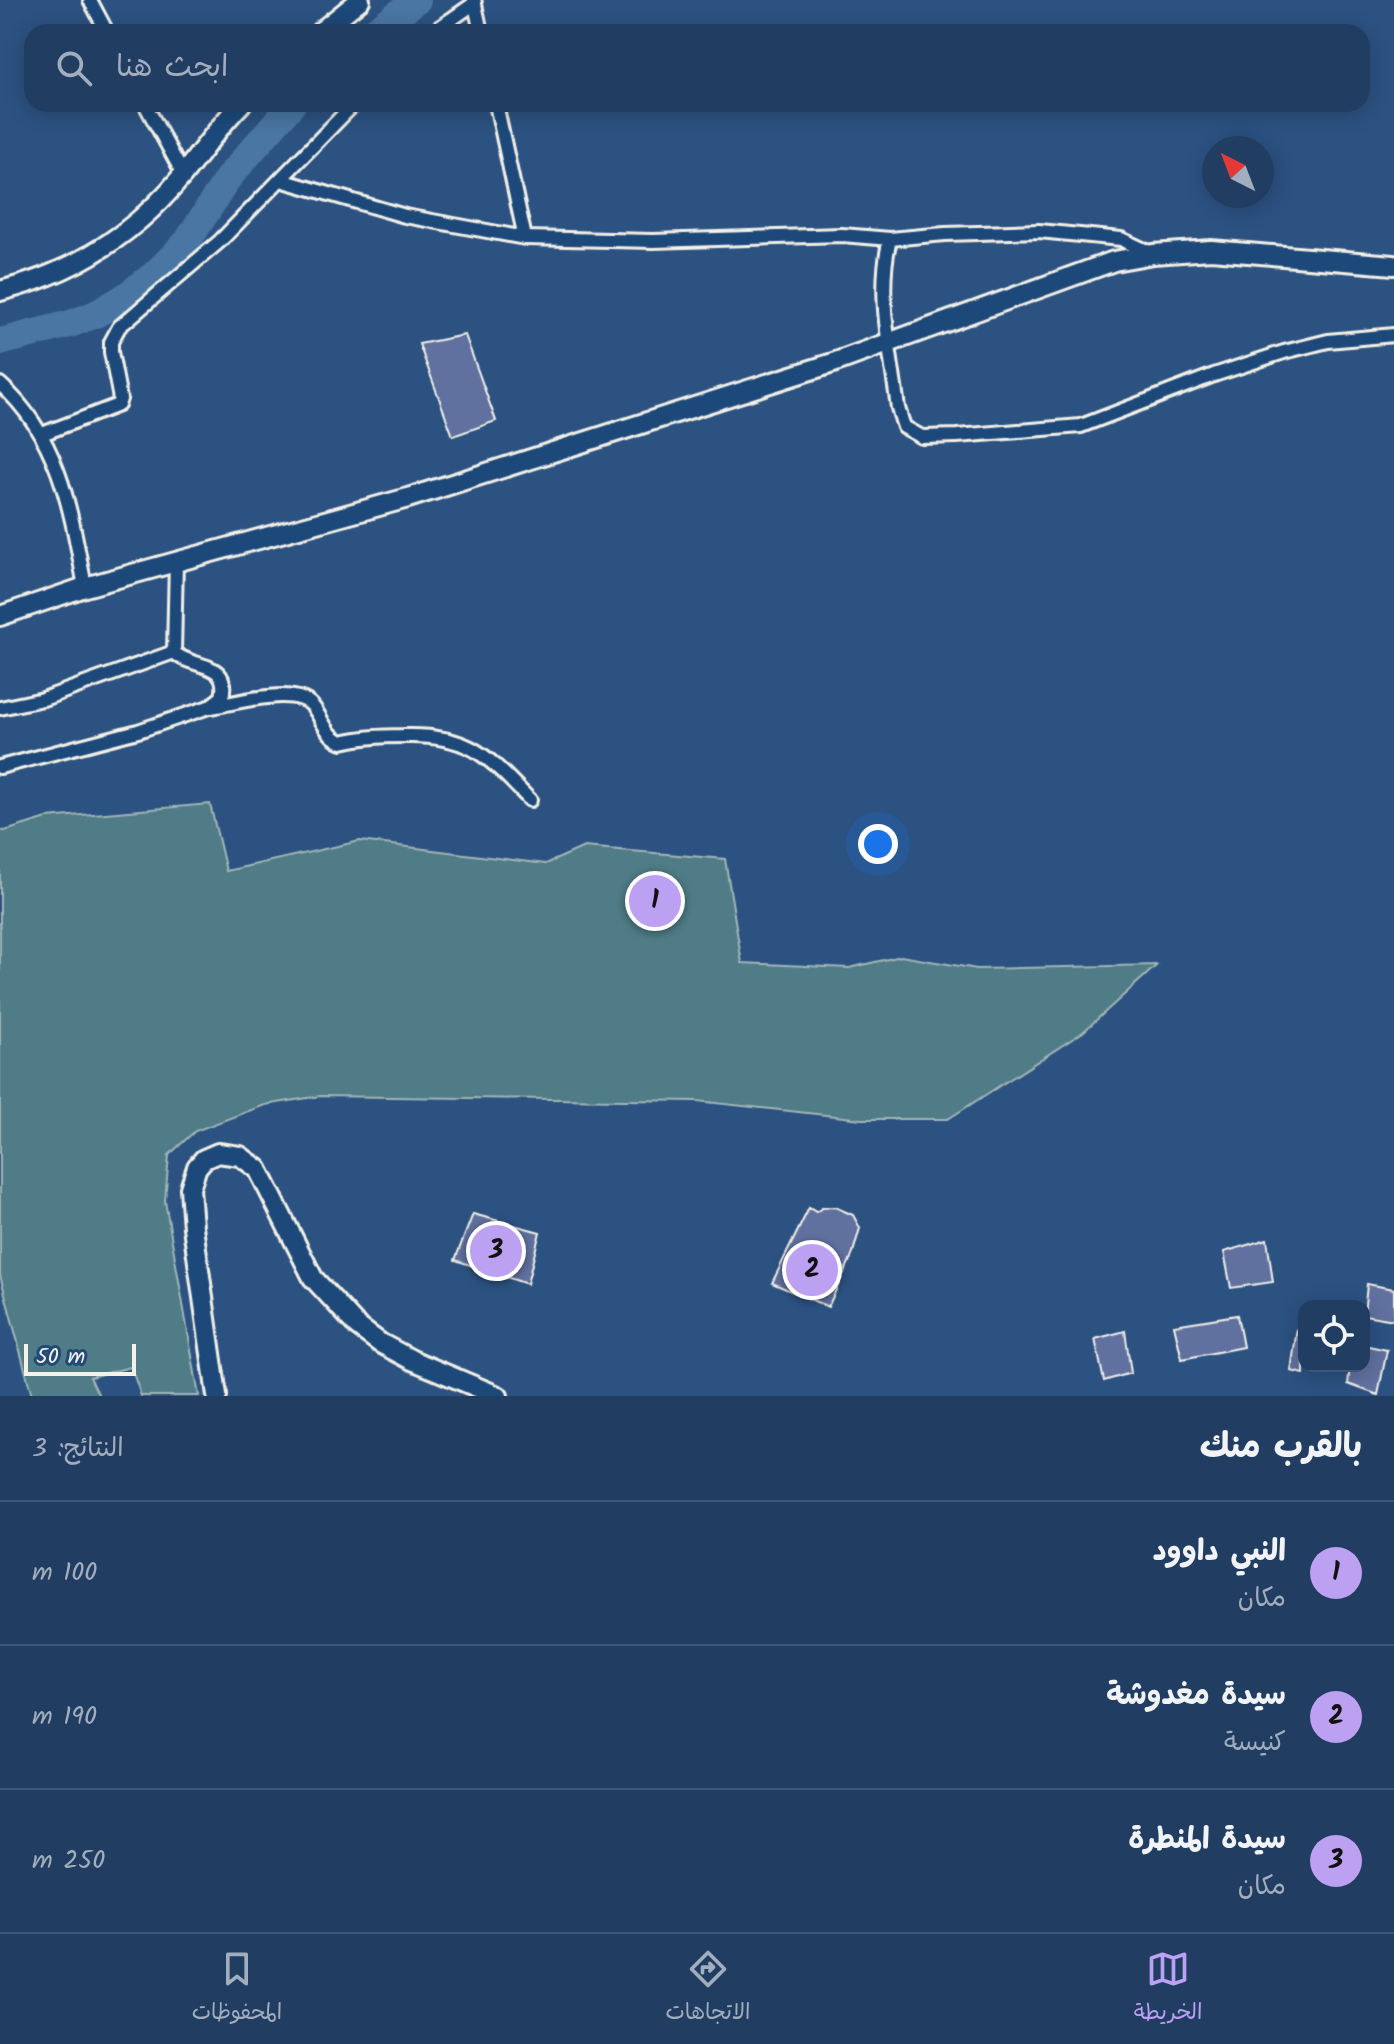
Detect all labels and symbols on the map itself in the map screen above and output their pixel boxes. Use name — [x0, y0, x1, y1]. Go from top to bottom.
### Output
north arrow — [1202, 136, 1274, 208]
your location — [858, 824, 898, 864]
pin: 1 — [629, 871, 681, 931]
pin: 3 — [470, 1221, 522, 1281]
pin: 2 — [786, 1240, 838, 1300]
scale bar — [24, 1340, 136, 1376]

